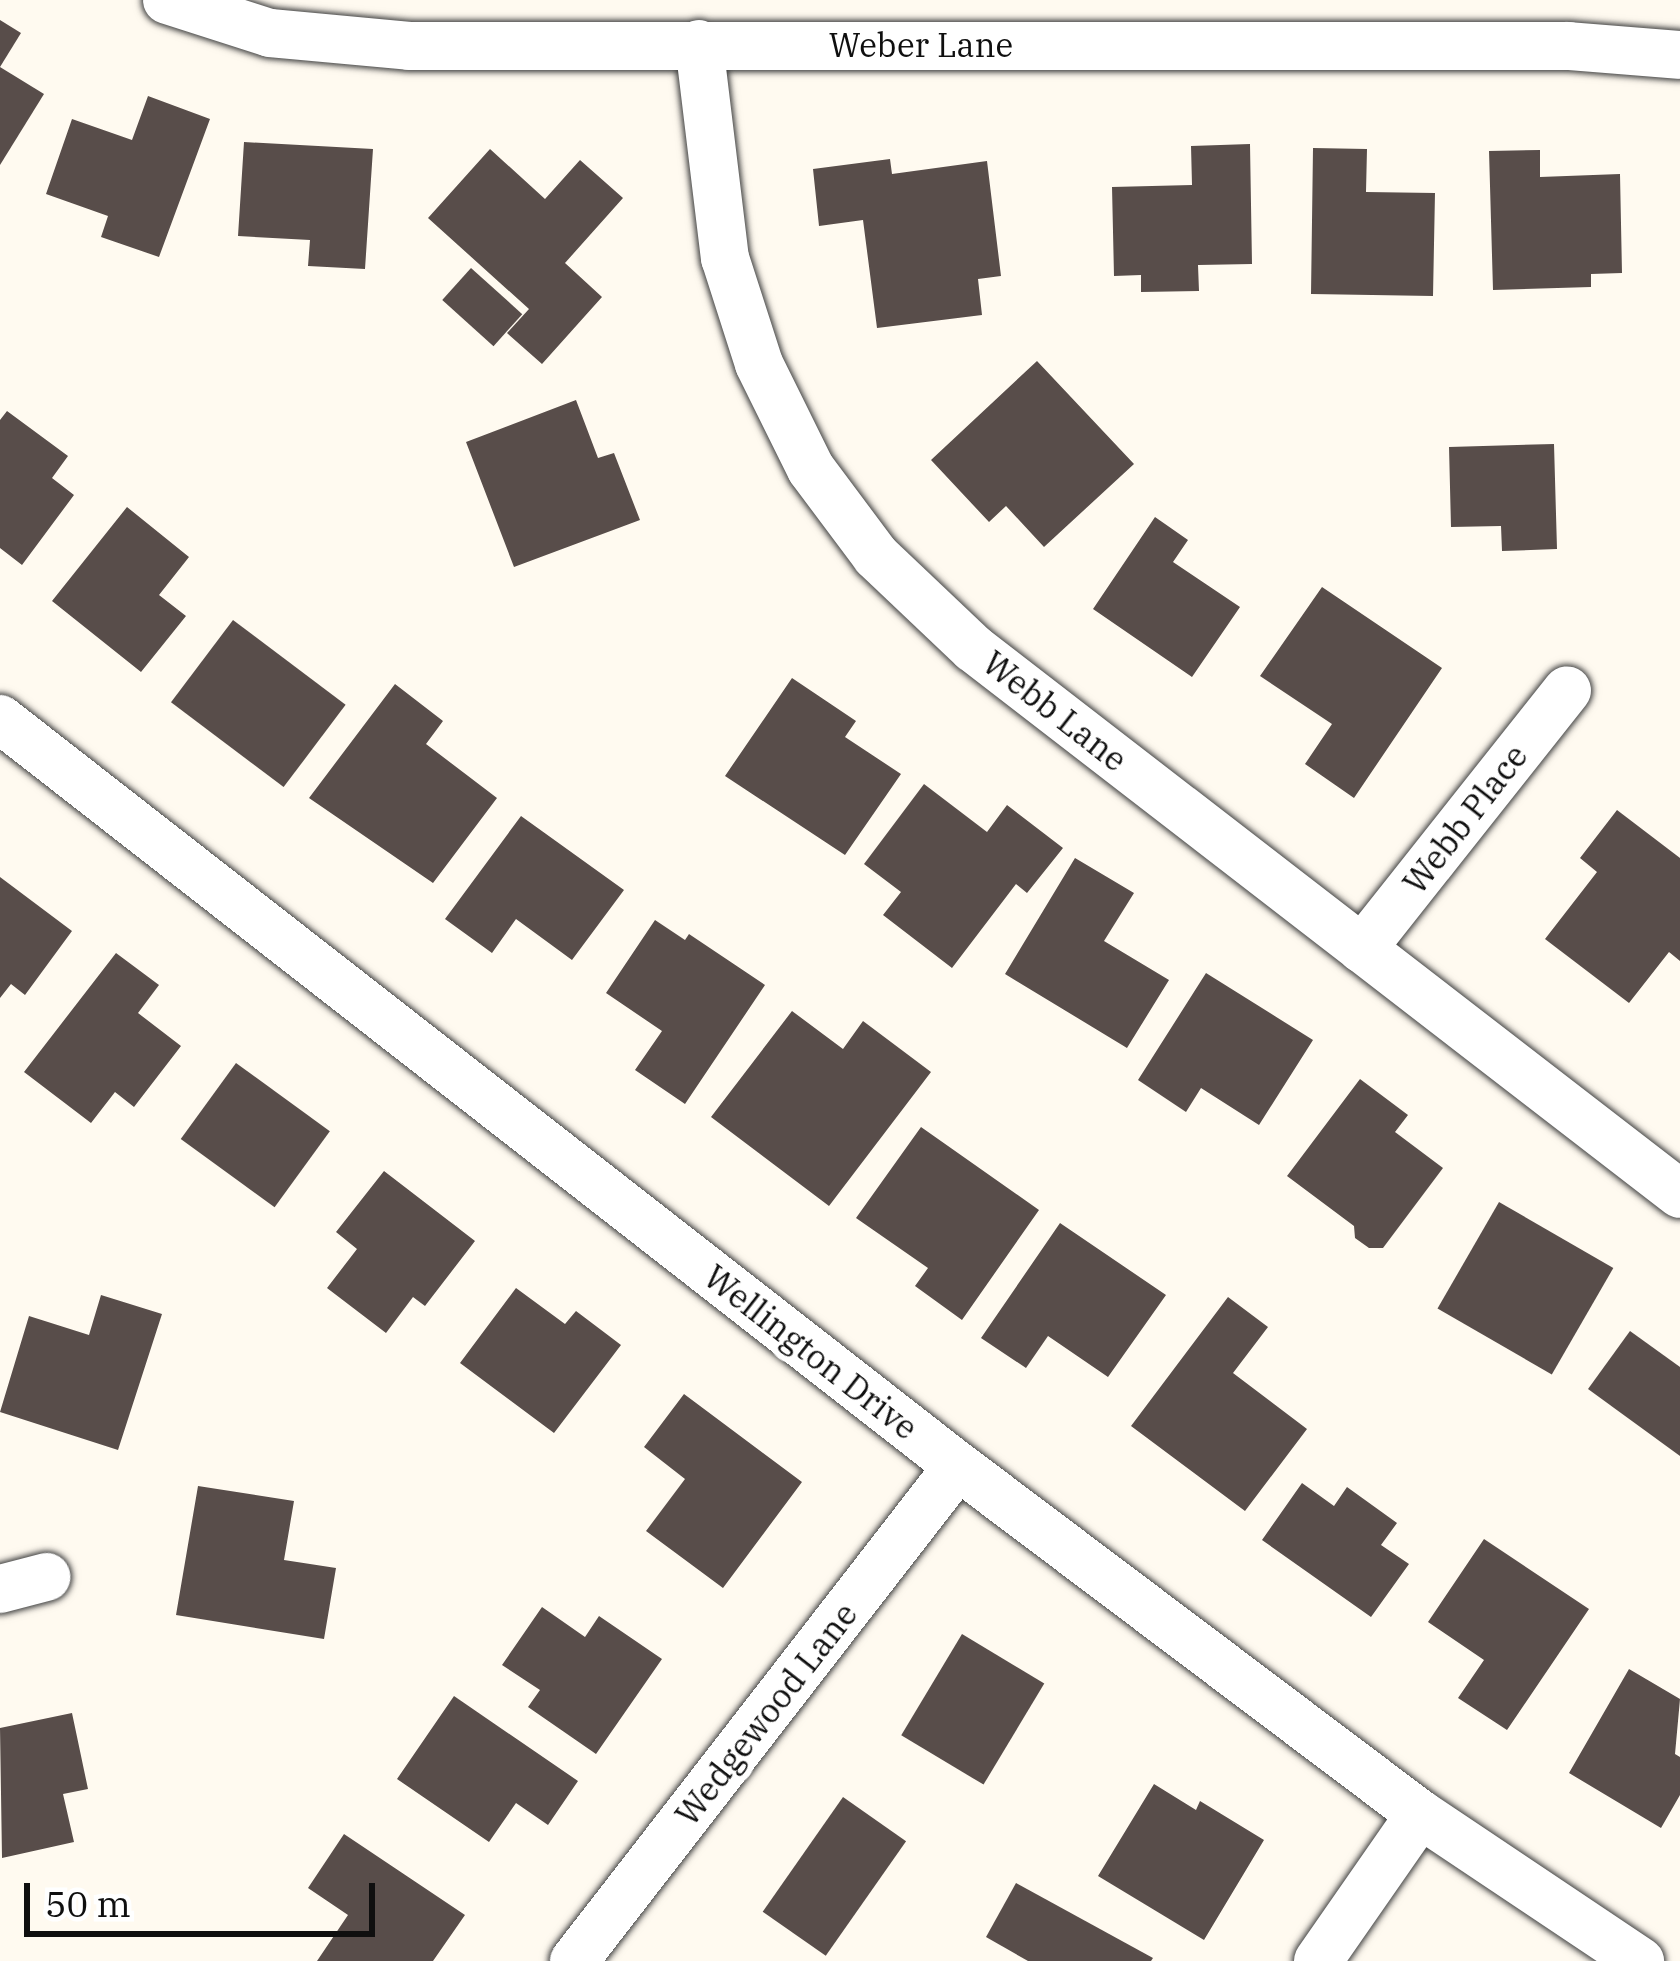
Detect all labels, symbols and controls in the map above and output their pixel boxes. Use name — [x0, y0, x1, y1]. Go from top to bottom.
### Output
street label: Weber Lane — [829, 25, 1013, 65]
street label: Webb Lane — [975, 643, 1135, 779]
street label: Webb Place — [1395, 737, 1535, 901]
street label: Wellington Drive — [696, 1256, 926, 1448]
street label: Wedgewood Lane — [667, 1595, 865, 1833]
scale bar — [30, 1859, 381, 1933]
text: 50 m — [45, 1880, 131, 1927]

